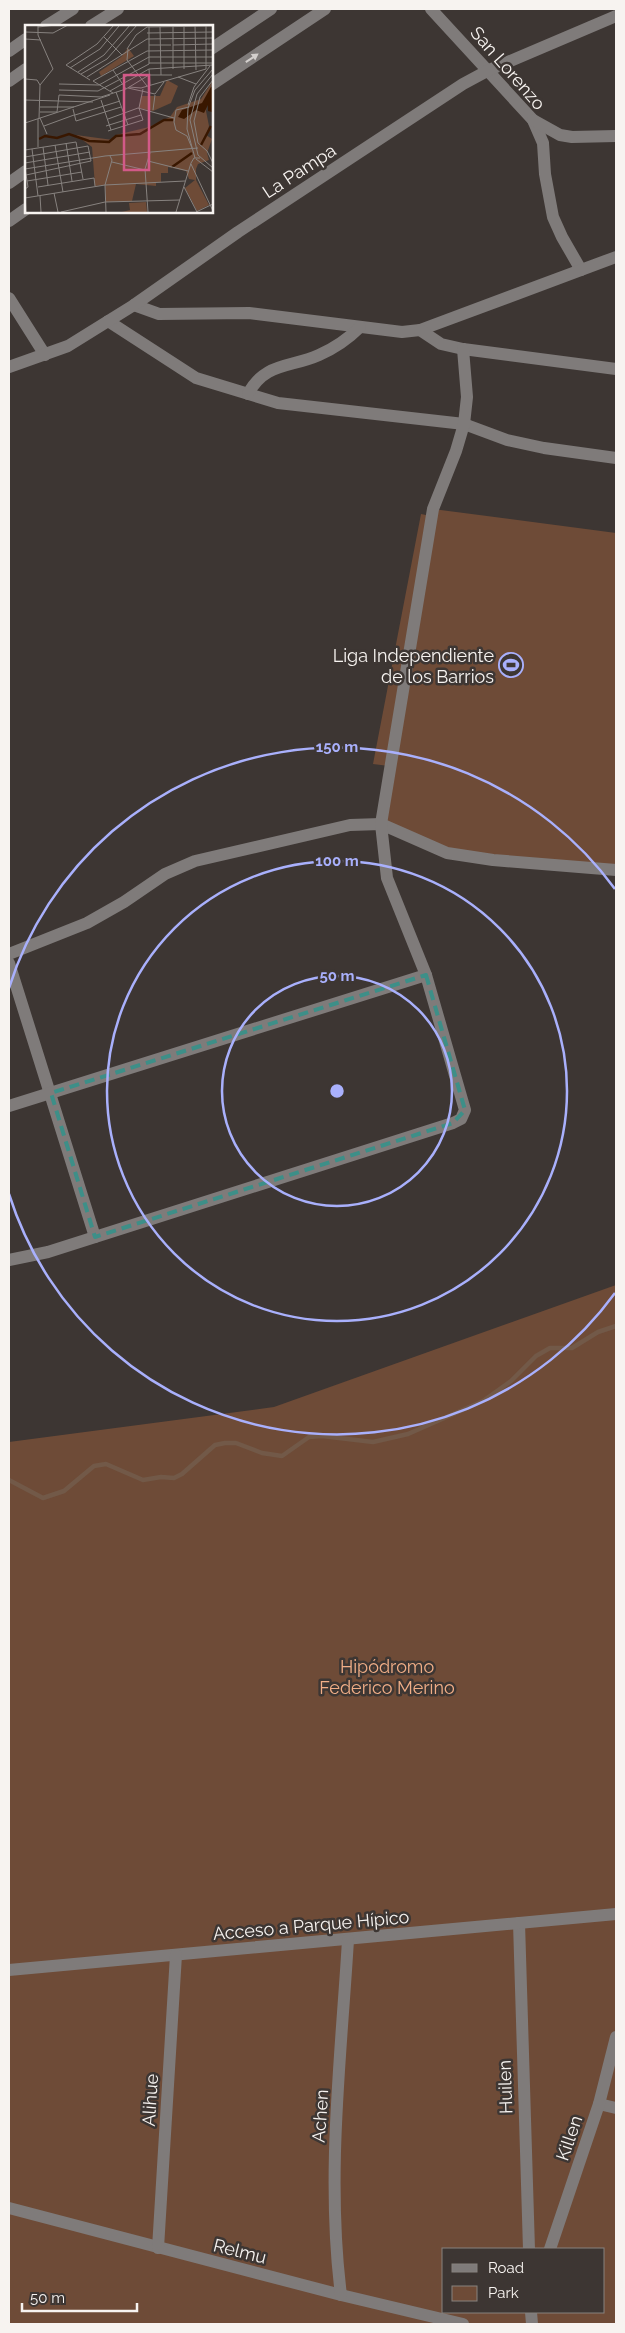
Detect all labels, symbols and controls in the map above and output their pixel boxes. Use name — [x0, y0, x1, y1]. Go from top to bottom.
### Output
street label: San Lorenzo — [466, 22, 550, 114]
inset map — [25, 25, 212, 212]
one-way arrow — [245, 53, 259, 63]
street label: La Pampa — [258, 140, 340, 202]
place label: Liga Independiente de los Barrios — [333, 645, 494, 687]
sports icon: Liga Independiente de los Barrios — [498, 652, 524, 678]
text: 150 m — [316, 738, 358, 756]
text: 100 m — [315, 852, 359, 870]
text: 50 m — [319, 967, 355, 985]
centre of rings — [328, 1082, 346, 1100]
park label: Hipódromo Federico Merino — [319, 1656, 455, 1698]
street label: Acceso a Parque Hípico — [212, 1906, 410, 1944]
street label: Huilen — [494, 2060, 516, 2114]
street label: Alihue — [138, 2073, 162, 2127]
street label: Achen — [308, 2089, 332, 2143]
street label: Killen — [552, 2113, 586, 2163]
street label: Relmu — [211, 2234, 269, 2268]
legend — [442, 2248, 605, 2313]
text: Road — [488, 2259, 524, 2277]
scale bar — [22, 2280, 138, 2312]
text: Park — [488, 2284, 519, 2302]
text: 50 m — [30, 2289, 65, 2307]

